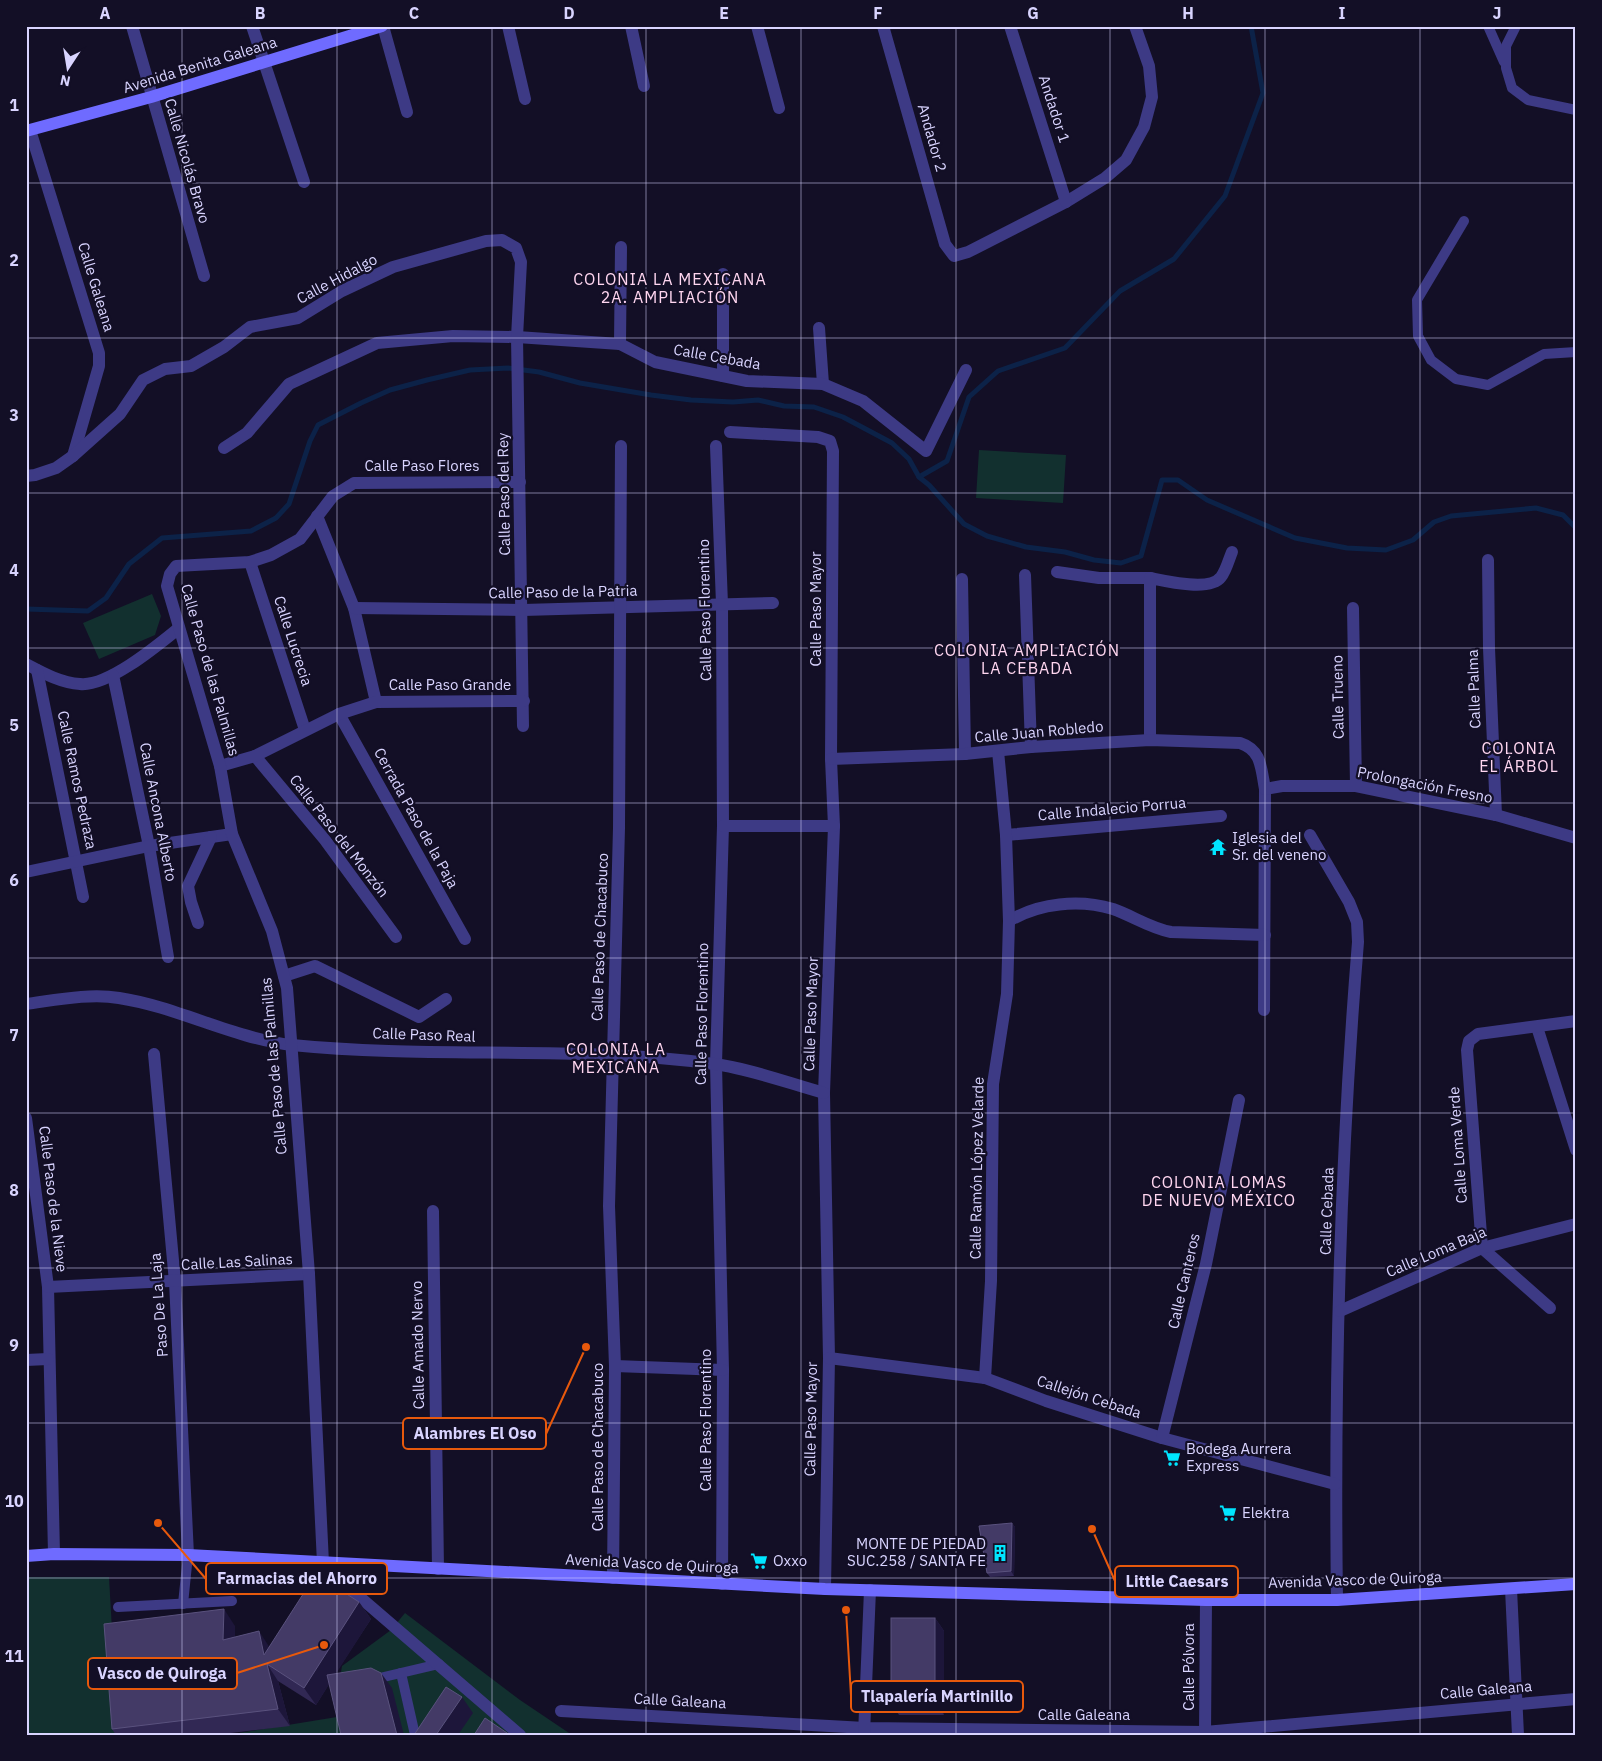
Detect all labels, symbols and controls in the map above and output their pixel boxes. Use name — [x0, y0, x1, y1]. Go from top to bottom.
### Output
text: A — [100, 3, 111, 23]
text: B — [255, 3, 266, 23]
text: C — [409, 3, 419, 23]
text: D — [563, 3, 575, 23]
text: E — [719, 3, 729, 23]
text: F — [873, 3, 883, 23]
text: G — [1027, 3, 1039, 23]
text: H — [1182, 3, 1194, 23]
text: I — [1339, 3, 1346, 23]
text: J — [1493, 3, 1501, 23]
street label: Avenida Benita Galeana — [121, 32, 279, 97]
north arrow — [42, 42, 92, 92]
text: N — [58, 71, 72, 91]
street label: Andador 1 — [1035, 73, 1074, 145]
text: 1 — [9, 95, 19, 115]
street label: Calle Nicolás Bravo — [161, 96, 214, 226]
street label: Andador 2 — [914, 102, 951, 174]
street label: Calle Galeana — [74, 240, 119, 334]
street label: Calle Hidalgo — [293, 249, 380, 308]
text: 2 — [9, 250, 19, 270]
district label: COLONIA LA MEXICANA 2A. AMPLIACIÓN — [573, 269, 767, 307]
street label: Calle Cebada — [672, 339, 762, 374]
text: 3 — [9, 405, 19, 425]
street label: Calle Paso del Rey — [493, 432, 514, 556]
street label: Calle Paso Flores — [364, 456, 480, 475]
street label: Calle Paso Florentino — [694, 539, 715, 681]
street label: Calle Paso Mayor — [806, 551, 825, 666]
text: 4 — [9, 560, 19, 580]
street label: Calle Paso de la Patria — [488, 581, 638, 602]
street label: Calle Paso de las Palmillas — [177, 582, 244, 758]
street label: Calle Lucrecia — [270, 593, 317, 688]
district label: COLONIA AMPLIACIÓN LA CEBADA — [934, 639, 1120, 678]
street label: Calle Palma — [1463, 649, 1484, 729]
street label: Calle Trueno — [1327, 655, 1348, 739]
street label: Calle Paso Grande — [389, 675, 511, 694]
street label: Calle Ramos Pedraza — [54, 709, 101, 851]
text: 5 — [9, 715, 19, 735]
street label: Calle Juan Robledo — [974, 716, 1104, 747]
district label: COLONIA EL ÁRBOL — [1479, 738, 1559, 776]
street label: Calle Ancona Alberto — [136, 741, 181, 883]
street label: Cerrada Paso de la Paja — [370, 744, 463, 891]
street label: Prolongación Fresno — [1356, 762, 1494, 807]
street label: Calle Paso del Monzón — [285, 770, 393, 901]
street label: Calle Indalecio Porrua — [1037, 793, 1187, 824]
place label: Iglesia del Sr. del veneno — [1232, 828, 1326, 864]
temple icon: Iglesia del Sr. del veneno — [1208, 837, 1228, 857]
street label: Calle Paso de Chacabuco — [587, 853, 612, 1021]
text: 6 — [9, 870, 19, 890]
street label: Calle Paso Florentino — [691, 943, 712, 1085]
street label: Calle Paso Mayor — [799, 956, 822, 1072]
street label: Calle Paso de las Palmillas — [256, 977, 291, 1156]
street label: Calle Paso Real — [372, 1023, 476, 1046]
text: 7 — [9, 1025, 19, 1045]
district label: COLONIA LA MEXICANA — [566, 1039, 666, 1077]
street label: Calle Ramón López Velarde — [965, 1076, 988, 1259]
street label: Calle Loma Verde — [1444, 1086, 1471, 1204]
street label: Calle Paso de la Nieve — [35, 1125, 72, 1273]
street label: Calle Cebada — [1315, 1167, 1338, 1255]
district label: COLONIA LOMAS DE NUEVO MÉXICO — [1142, 1172, 1296, 1210]
text: 8 — [9, 1180, 19, 1200]
street label: Calle Loma Baja — [1383, 1222, 1489, 1281]
street label: Calle Canteros — [1163, 1231, 1204, 1331]
street label: Calle Las Salinas — [181, 1249, 293, 1274]
street label: Paso De La Laja — [145, 1252, 172, 1358]
street label: Calle Amado Nervo — [407, 1281, 428, 1410]
text: 9 — [9, 1335, 19, 1355]
street label: Calle Paso Florentino — [696, 1349, 715, 1491]
street label: Calle Paso Mayor — [800, 1361, 821, 1477]
street label: Calle Paso de Chacabuco — [588, 1363, 607, 1531]
street label: Callejón Cebada — [1034, 1371, 1144, 1422]
callout: Alambres El Oso — [403, 1418, 546, 1449]
text: Alambres El Oso — [413, 1423, 537, 1443]
place label: Bodega Aurrera Express — [1186, 1439, 1291, 1475]
supermarket icon: Bodega Aurrera Express — [1162, 1448, 1182, 1468]
text: 10 — [4, 1491, 24, 1511]
supermarket icon: Elektra — [1218, 1503, 1238, 1523]
place label: Elektra — [1242, 1503, 1290, 1522]
place label: MONTE DE PIEDAD SUC.258 / SANTA FE — [847, 1534, 986, 1570]
building icon: MONTE DE PIEDAD SUC.258 / SANTA FE — [990, 1543, 1010, 1563]
street label: Avenida Vasco de Quiroga — [565, 1549, 739, 1578]
supermarket icon: Oxxo — [749, 1551, 769, 1571]
place label: Oxxo — [773, 1551, 807, 1570]
callout: Farmacias del Ahorro — [206, 1563, 387, 1594]
callout: Little Caesars — [1115, 1566, 1238, 1597]
street label: Avenida Vasco de Quiroga — [1268, 1567, 1442, 1592]
text: Farmacias del Ahorro — [217, 1568, 377, 1588]
text: Little Caesars — [1125, 1571, 1229, 1591]
street label: Calle Pólvora — [1179, 1623, 1198, 1711]
text: 11 — [4, 1646, 24, 1666]
callout: Vasco de Quiroga — [88, 1658, 237, 1689]
text: Vasco de Quiroga — [97, 1663, 227, 1683]
street label: Calle Galeana — [1439, 1676, 1533, 1703]
callout: Tlapalería Martinillo — [851, 1681, 1023, 1712]
text: Tlapalería Martinillo — [861, 1686, 1013, 1706]
street label: Calle Galeana — [633, 1689, 727, 1712]
street label: Calle Galeana — [1038, 1705, 1130, 1724]

